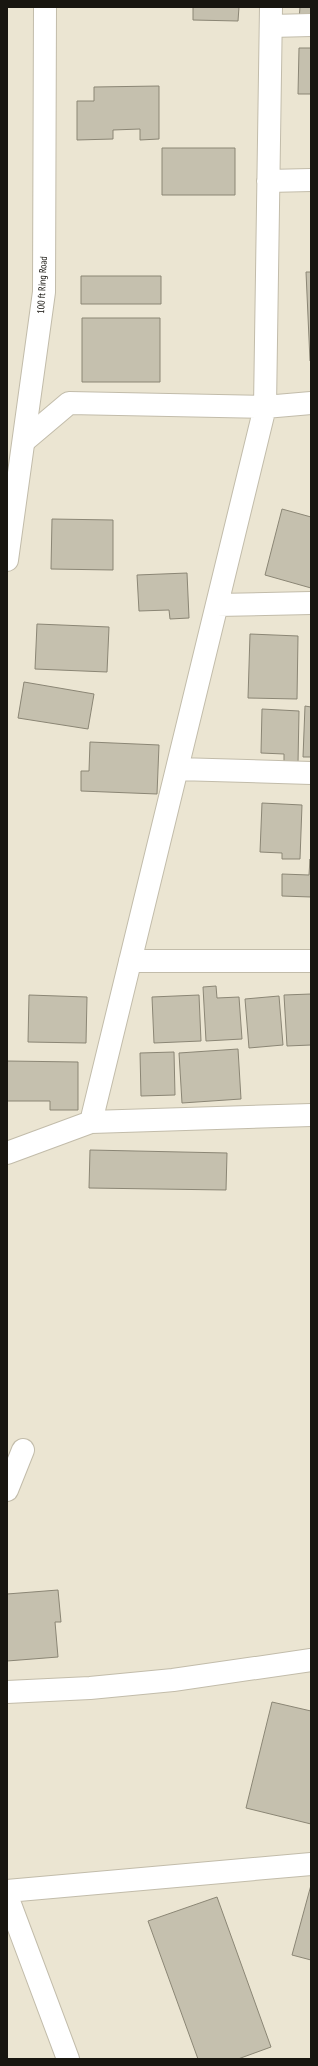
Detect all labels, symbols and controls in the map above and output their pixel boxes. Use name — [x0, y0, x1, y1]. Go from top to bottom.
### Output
street label: 100 ft Ring Road — [34, 256, 50, 314]

